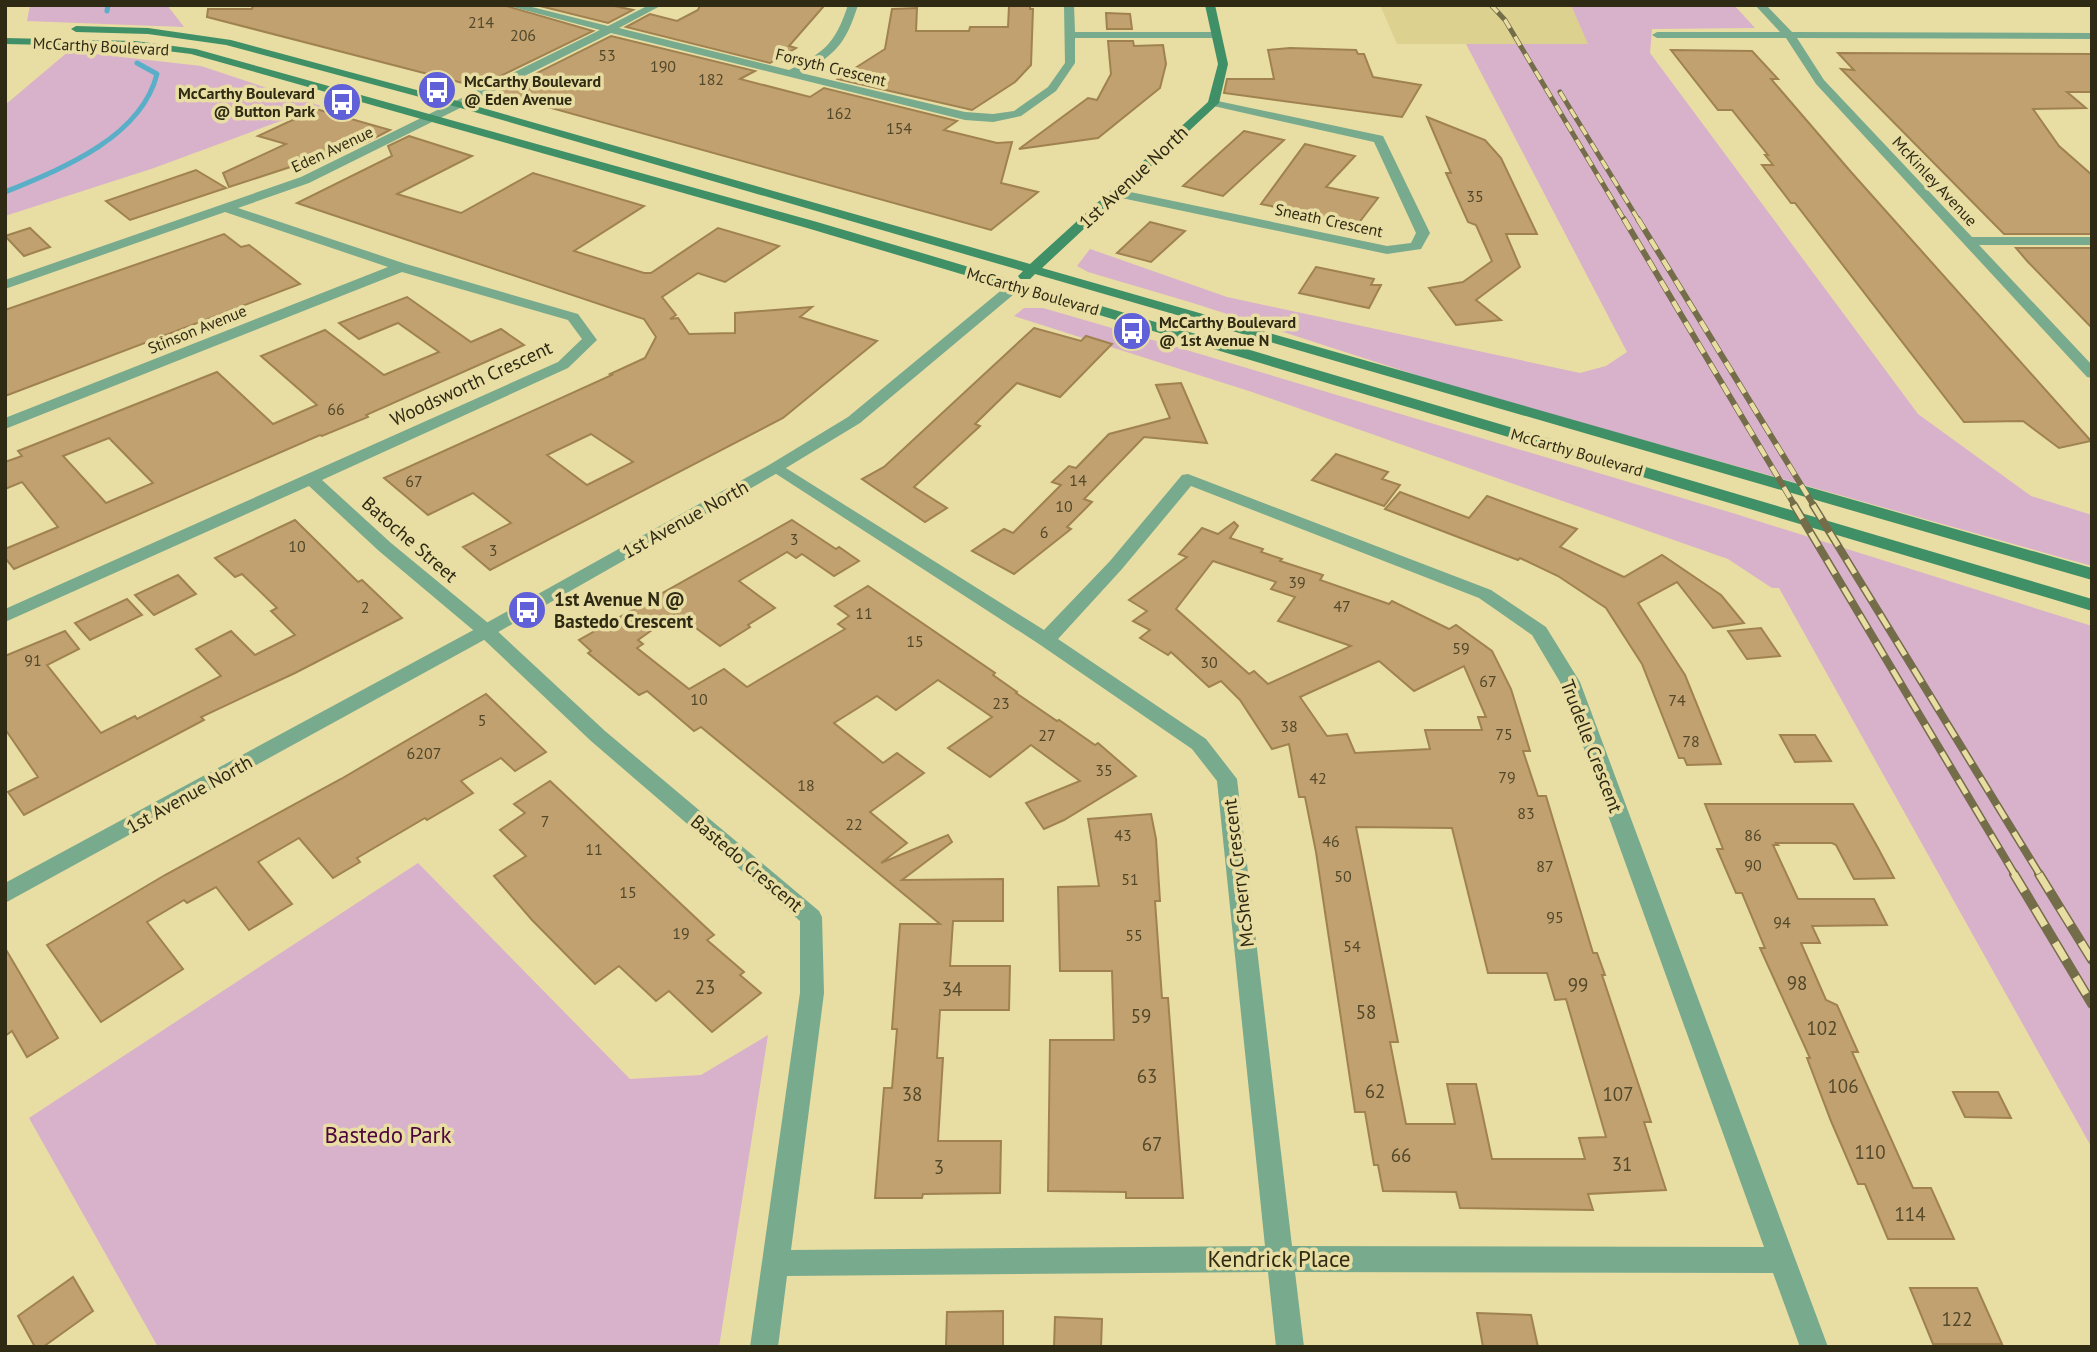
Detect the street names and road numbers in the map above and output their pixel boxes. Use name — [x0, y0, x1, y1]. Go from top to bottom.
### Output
street label: McCarthy Boulevard — [32, 32, 170, 60]
street label: Forsyth Crescent — [774, 44, 889, 91]
street label: 1st Avenue North — [1073, 120, 1193, 234]
street label: Eden Avenue — [288, 121, 376, 177]
street label: McKinley Avenue — [1888, 132, 1982, 230]
street label: Sneath Crescent — [1273, 199, 1385, 241]
street label: McCarthy Boulevard — [965, 263, 1101, 319]
street label: Stinson Avenue — [145, 300, 249, 358]
street label: Woodsworth Crescent — [386, 335, 556, 431]
street label: McCarthy Boulevard — [1509, 424, 1645, 480]
street label: 1st Avenue North — [618, 474, 752, 564]
street label: Batoche Street — [357, 491, 463, 588]
street label: Trudelle Crescent — [1556, 676, 1629, 816]
street label: 1st Avenue North — [122, 749, 256, 839]
street label: McSherry Crescent — [1217, 797, 1259, 948]
street label: Bastedo Crescent — [686, 809, 808, 917]
street label: Kendrick Place — [1208, 1244, 1350, 1273]

